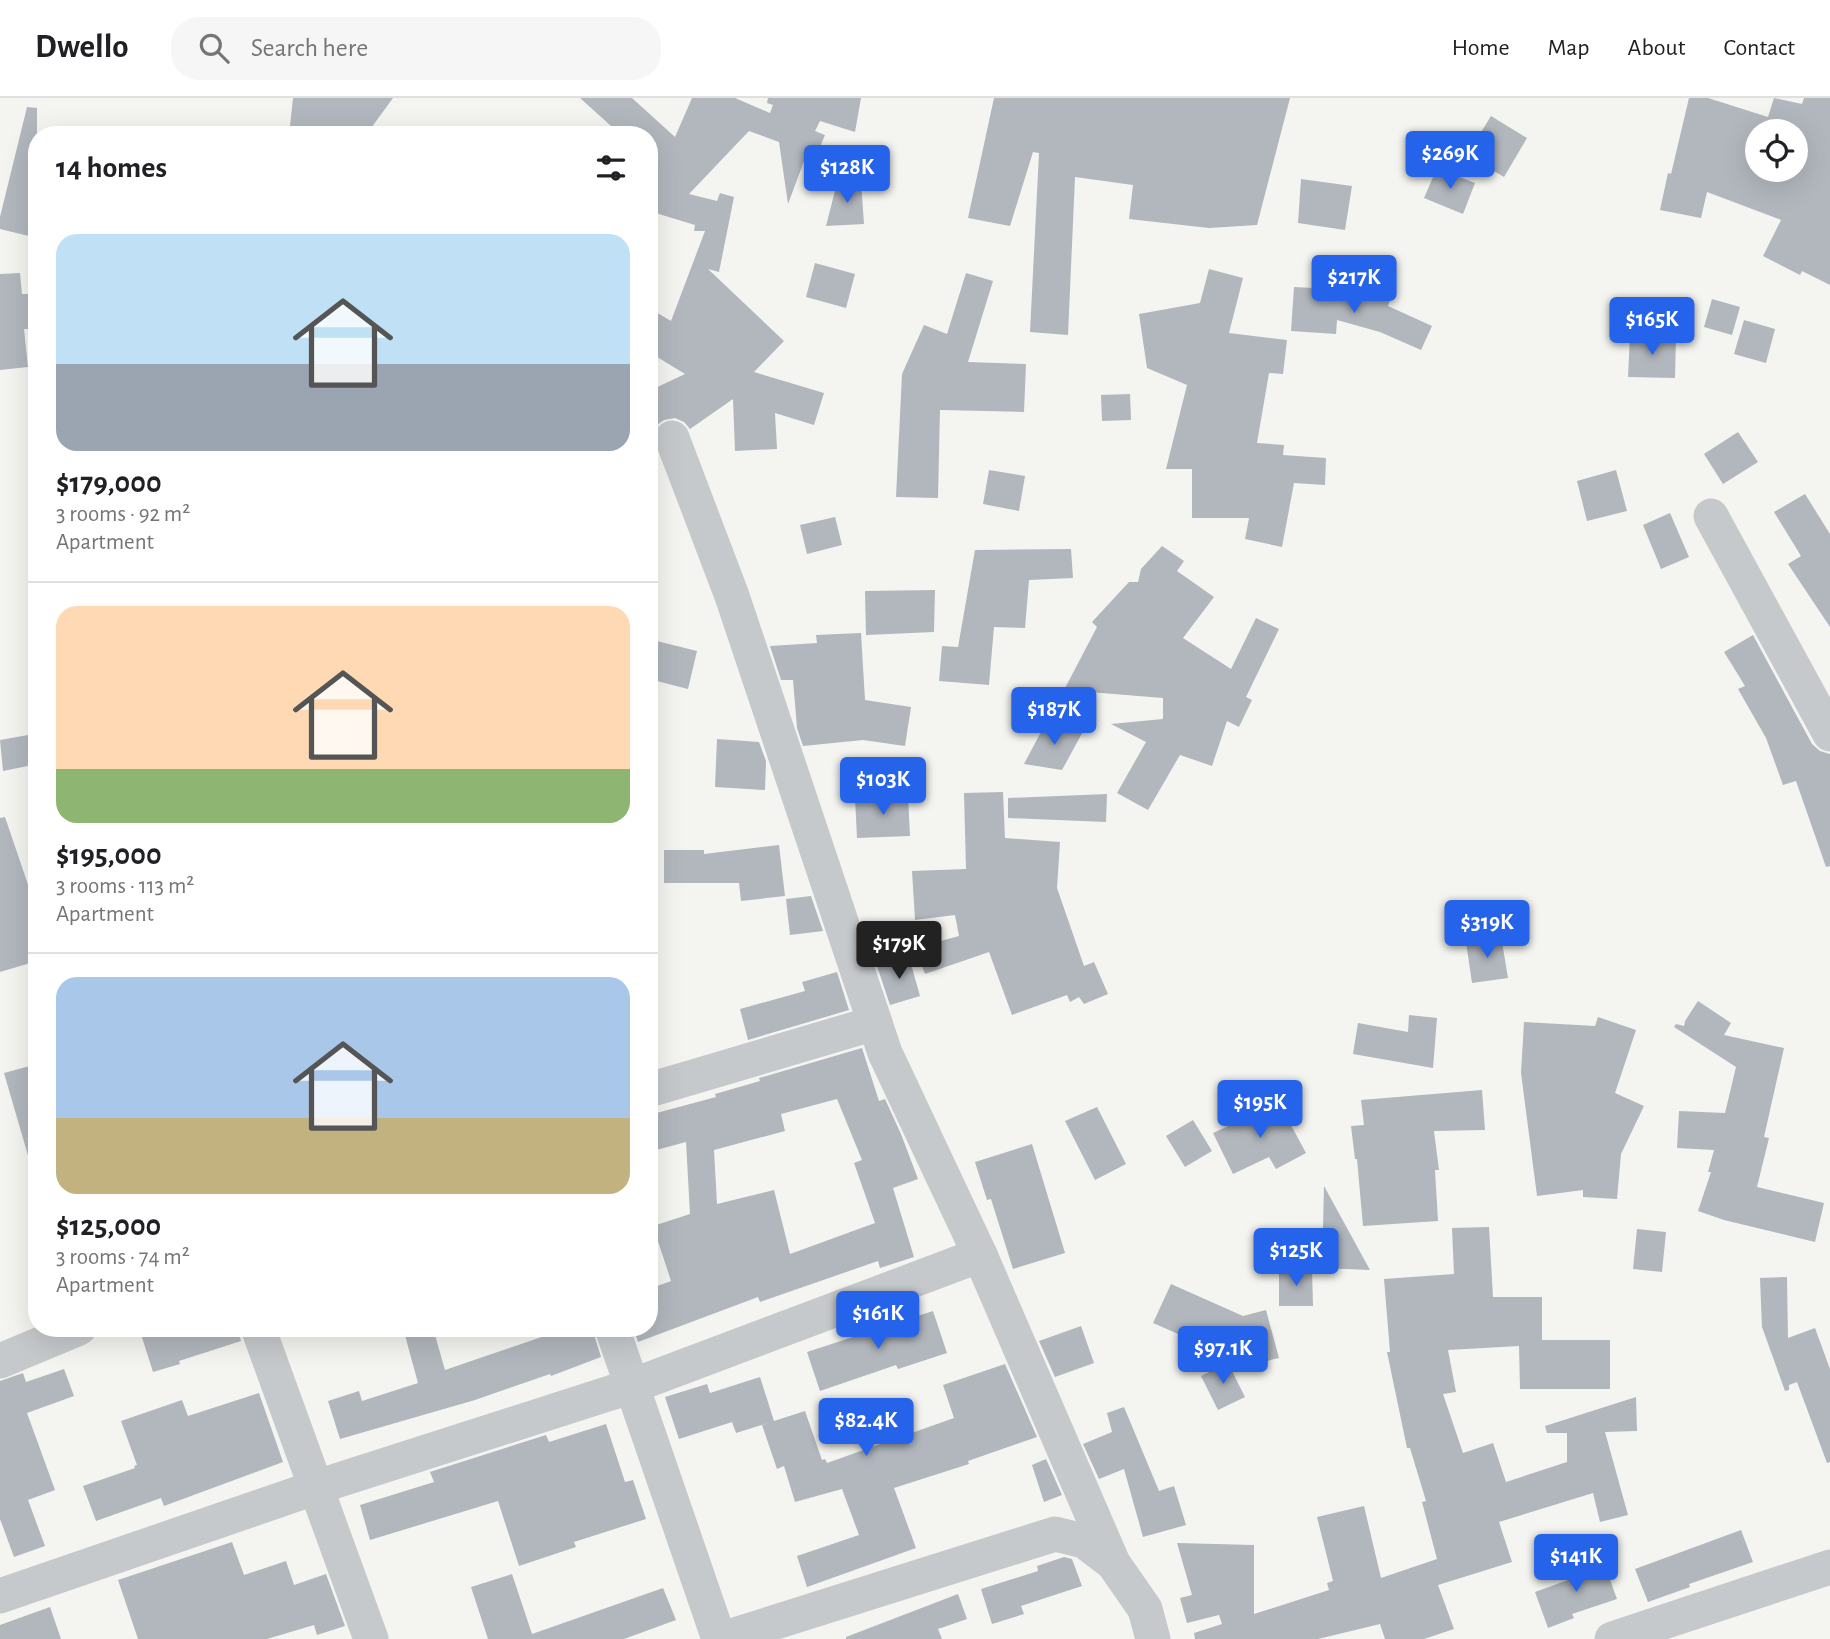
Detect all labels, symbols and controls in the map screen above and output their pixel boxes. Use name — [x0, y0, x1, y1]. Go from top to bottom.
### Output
search box — [171, 17, 661, 80]
icon: search — [195, 29, 233, 67]
text: Dwello — [35, 31, 129, 64]
text: Search here — [251, 35, 368, 61]
text: Home — [1452, 36, 1510, 60]
text: Map — [1548, 36, 1590, 60]
text: About — [1628, 36, 1685, 60]
text: Contact — [1723, 36, 1795, 60]
map controls — [1745, 119, 1808, 182]
button: locate — [1745, 119, 1808, 182]
pin: $269K — [1401, 132, 1499, 191]
text: $269K — [1422, 142, 1478, 165]
pin: $128K — [798, 146, 896, 205]
icon: filters — [592, 149, 630, 187]
text: 14 homes — [56, 153, 167, 183]
text: $128K — [820, 156, 874, 179]
pin: $217K — [1305, 256, 1403, 315]
text: $217K — [1328, 266, 1380, 289]
icon: home — [280, 280, 406, 406]
pin: $165K — [1603, 298, 1701, 357]
text: $165K — [1625, 308, 1679, 331]
text: $179,000 — [56, 468, 162, 498]
text: 3 rooms · 92 m² — [56, 503, 190, 526]
text: Apartment — [56, 531, 154, 554]
icon: home — [280, 652, 406, 778]
pin: $187K — [1005, 688, 1103, 747]
text: $187K — [1027, 698, 1081, 721]
pin: $103K — [834, 758, 932, 817]
text: $103K — [856, 768, 910, 791]
text: $195,000 — [56, 840, 162, 870]
text: 3 rooms · 113 m² — [56, 875, 194, 898]
pin: $319K — [1438, 900, 1536, 960]
text: Apartment — [56, 903, 154, 926]
text: $319K — [1460, 911, 1514, 934]
pin: $179K — [850, 922, 948, 981]
text: $179K — [872, 932, 926, 955]
icon: home — [280, 1023, 406, 1149]
pin: $195K — [1211, 1080, 1309, 1140]
text: $195K — [1233, 1091, 1287, 1114]
text: $125,000 — [56, 1211, 161, 1241]
pin: $125K — [1247, 1228, 1345, 1288]
text: $125K — [1270, 1239, 1322, 1262]
text: 3 rooms · 74 m² — [56, 1246, 190, 1269]
text: Apartment — [56, 1274, 154, 1297]
pin: $161K — [829, 1292, 927, 1351]
text: $161K — [852, 1302, 904, 1325]
pin: $97.1K — [1166, 1326, 1280, 1386]
text: $97.1K — [1194, 1337, 1252, 1360]
pin: $82.4K — [809, 1398, 923, 1458]
text: $82.4K — [835, 1409, 897, 1432]
pin: $141K — [1527, 1534, 1625, 1594]
text: $141K — [1550, 1545, 1602, 1568]

